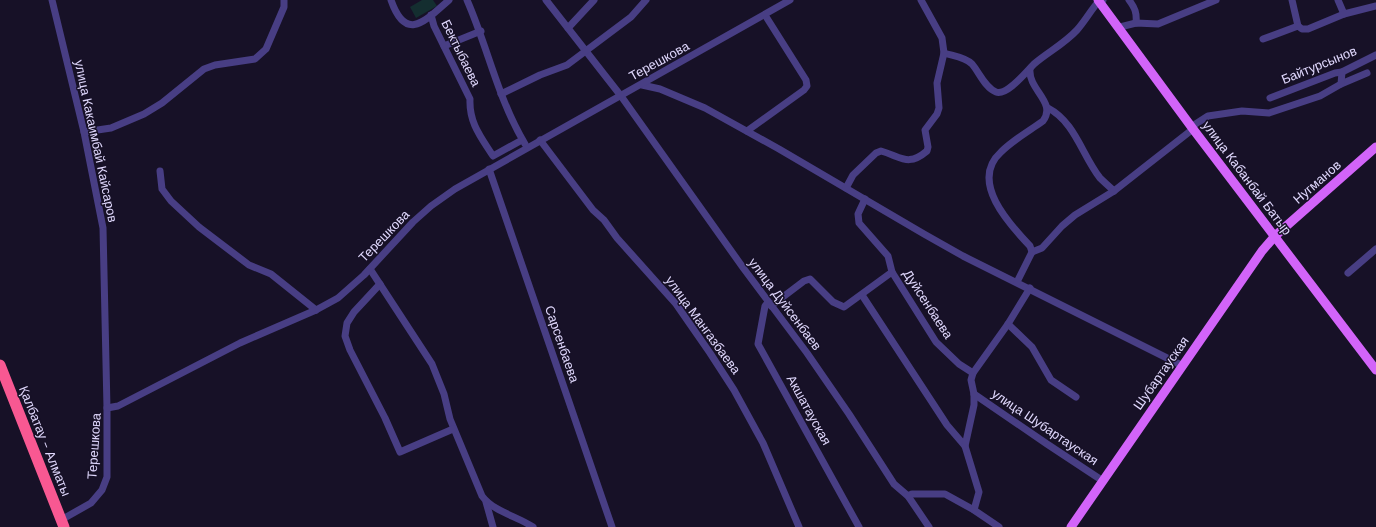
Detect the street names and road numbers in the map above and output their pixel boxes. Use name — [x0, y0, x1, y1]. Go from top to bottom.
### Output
street label: Бектыбаева — [437, 17, 485, 90]
street label: Терешкова — [626, 37, 693, 85]
street label: Байтурсынов — [1279, 42, 1359, 88]
street label: улица Какаимбай Кайсаров — [70, 58, 122, 224]
street label: улица Кабанбай Батыр — [1198, 118, 1296, 238]
street label: Нугманов — [1289, 156, 1345, 207]
street label: Терешкова — [355, 206, 414, 266]
street label: улица Дуйсенбаев — [745, 254, 825, 354]
street label: Дуйсенбаева — [899, 266, 957, 343]
street label: улица Мангазбаева — [662, 272, 745, 378]
street label: Сарсенбаева — [541, 303, 583, 386]
street label: Шубартауская — [1129, 333, 1193, 413]
street label: Акшатауская — [783, 372, 835, 448]
street label: Қалбатау - Алматы — [15, 383, 75, 499]
street label: улица Шубартауская — [988, 385, 1102, 469]
street label: Терешкова — [83, 412, 105, 480]

